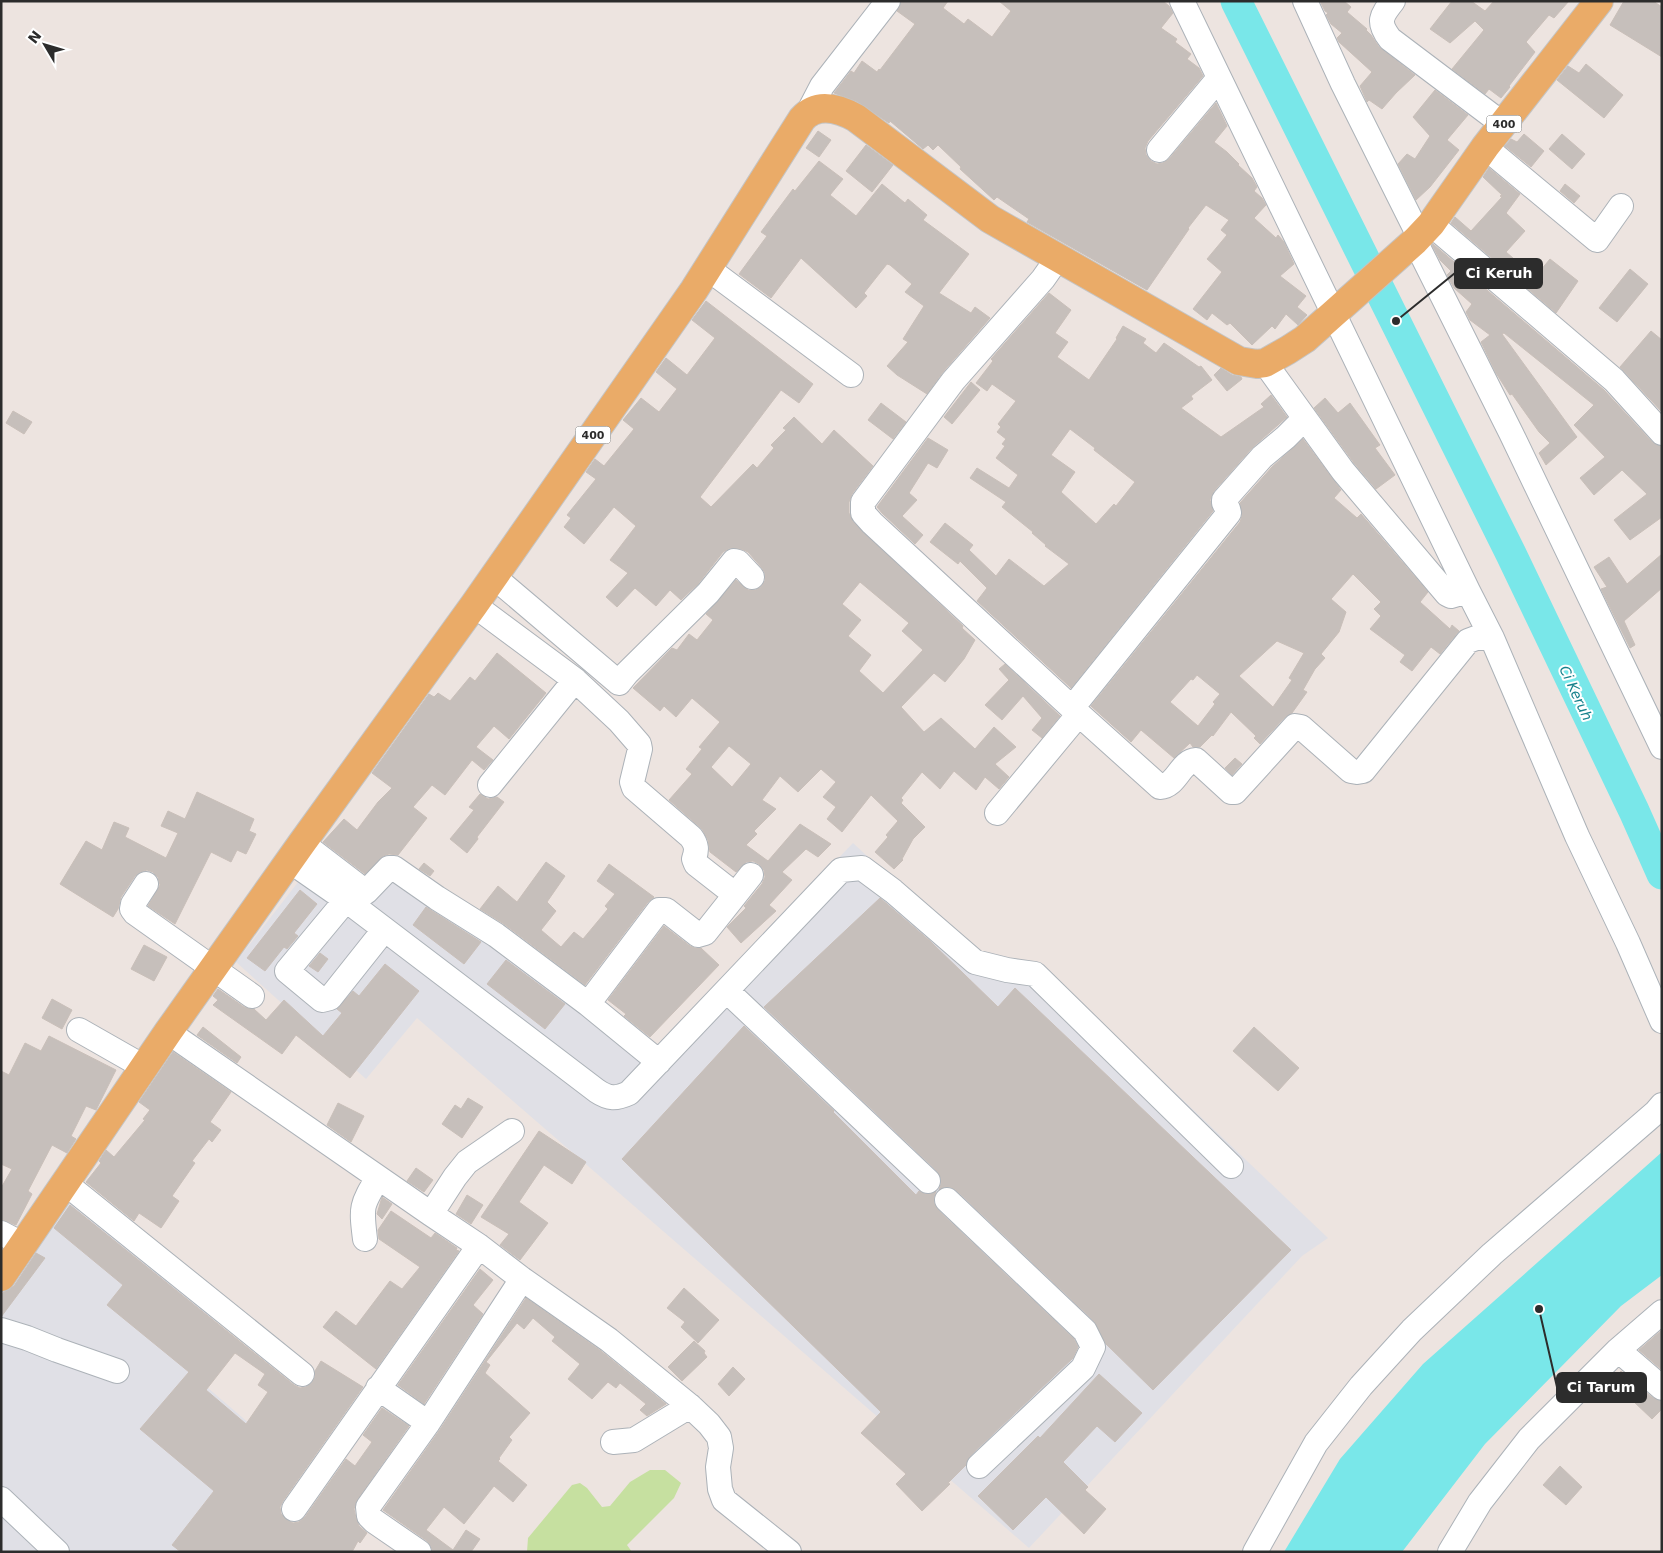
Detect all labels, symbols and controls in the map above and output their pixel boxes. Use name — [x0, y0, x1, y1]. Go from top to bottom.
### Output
north arrow — [20, 20, 70, 70]
text: N — [25, 27, 45, 47]
road number: 400 — [1486, 116, 1522, 132]
callout: Ci Keruh — [1455, 259, 1542, 288]
text: Ci Keruh — [1466, 265, 1532, 281]
road number: 400 — [576, 426, 610, 444]
water label: Ci Keruh — [1556, 663, 1596, 723]
callout: Ci Tarum — [1557, 1373, 1646, 1402]
text: Ci Tarum — [1567, 1379, 1635, 1395]

